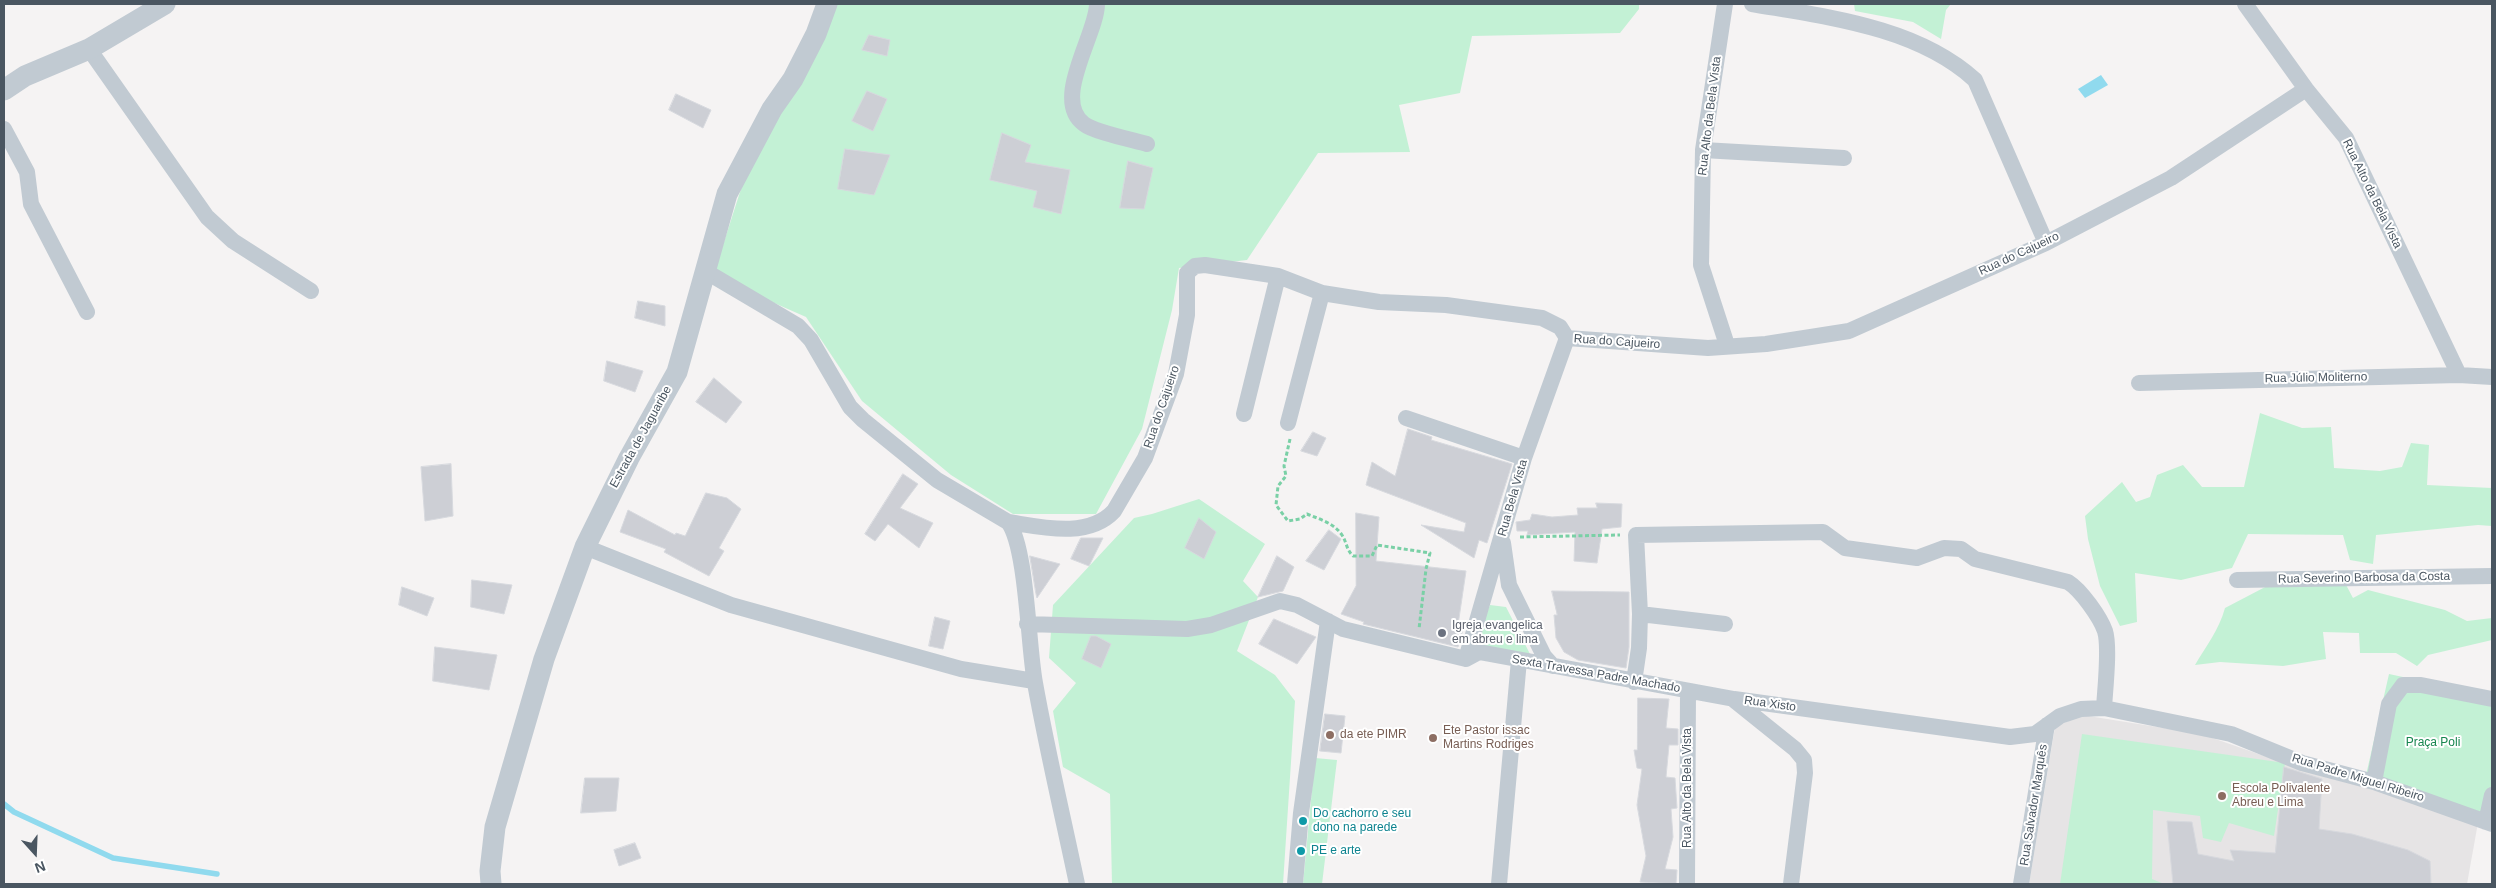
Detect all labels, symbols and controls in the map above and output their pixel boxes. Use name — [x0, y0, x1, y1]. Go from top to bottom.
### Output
street label: Rua Alto da Bela Vista — [1696, 56, 1724, 176]
street label: Rua Alto da Bela Vista — [2339, 137, 2405, 251]
street label: Rua do Cajueiro — [1977, 229, 2061, 279]
street label: Rua do Cajueiro — [1573, 332, 1661, 352]
street label: Rua do Cajueiro — [1141, 364, 1183, 450]
street label: Rua Júlio Moliterno — [2265, 370, 2367, 386]
street label: Estrada de Jaguaribe — [607, 384, 675, 490]
street label: Rua Bela Vista — [1495, 458, 1531, 538]
street label: Rua Severino Barbosa da Costa — [2278, 569, 2450, 587]
place label: Igreja evangelica em abreu e lima — [1452, 619, 1543, 647]
marker: Igreja evangelica em abreu e lima — [1436, 627, 1448, 639]
street label: Sexta Travessa Padre Machado — [1511, 652, 1681, 696]
street label: Rua Xisto — [1743, 693, 1797, 715]
place label: Ete Pastor issac Martins Rodriges — [1443, 724, 1534, 752]
place label: da ete PIMR — [1340, 728, 1407, 742]
street label: Rua Alto da Bela Vista — [1681, 728, 1695, 848]
marker: da ete PIMR — [1324, 729, 1336, 741]
marker: Ete Pastor issac Martins Rodriges — [1427, 732, 1439, 744]
park label: Praça Poli — [2406, 736, 2460, 750]
street label: Rua Salvador Marquês — [2017, 743, 2051, 867]
street label: Rua Padre Miguel Ribeiro — [2290, 751, 2426, 805]
place label: Escola Polivalente Abreu e Lima — [2232, 782, 2330, 810]
marker: Escola Polivalente Abreu e Lima — [2216, 790, 2228, 802]
place label: Do cachorro e seu dono na parede — [1313, 807, 1411, 835]
marker: Do cachorro e seu dono na parede — [1297, 815, 1309, 827]
north arrow — [10, 828, 60, 878]
place label: PE e arte — [1311, 844, 1361, 858]
marker: PE e arte — [1295, 845, 1307, 857]
text: N — [33, 858, 48, 876]

